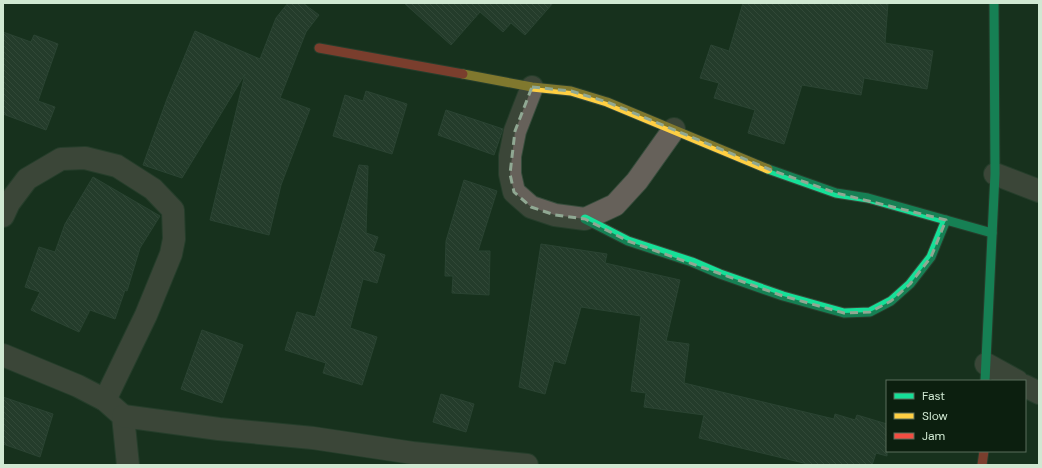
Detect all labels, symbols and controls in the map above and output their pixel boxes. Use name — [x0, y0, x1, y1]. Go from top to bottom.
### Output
legend — [886, 380, 1026, 452]
text: Fast — [922, 388, 945, 404]
text: Slow — [922, 408, 948, 424]
text: Jam — [922, 428, 945, 444]

